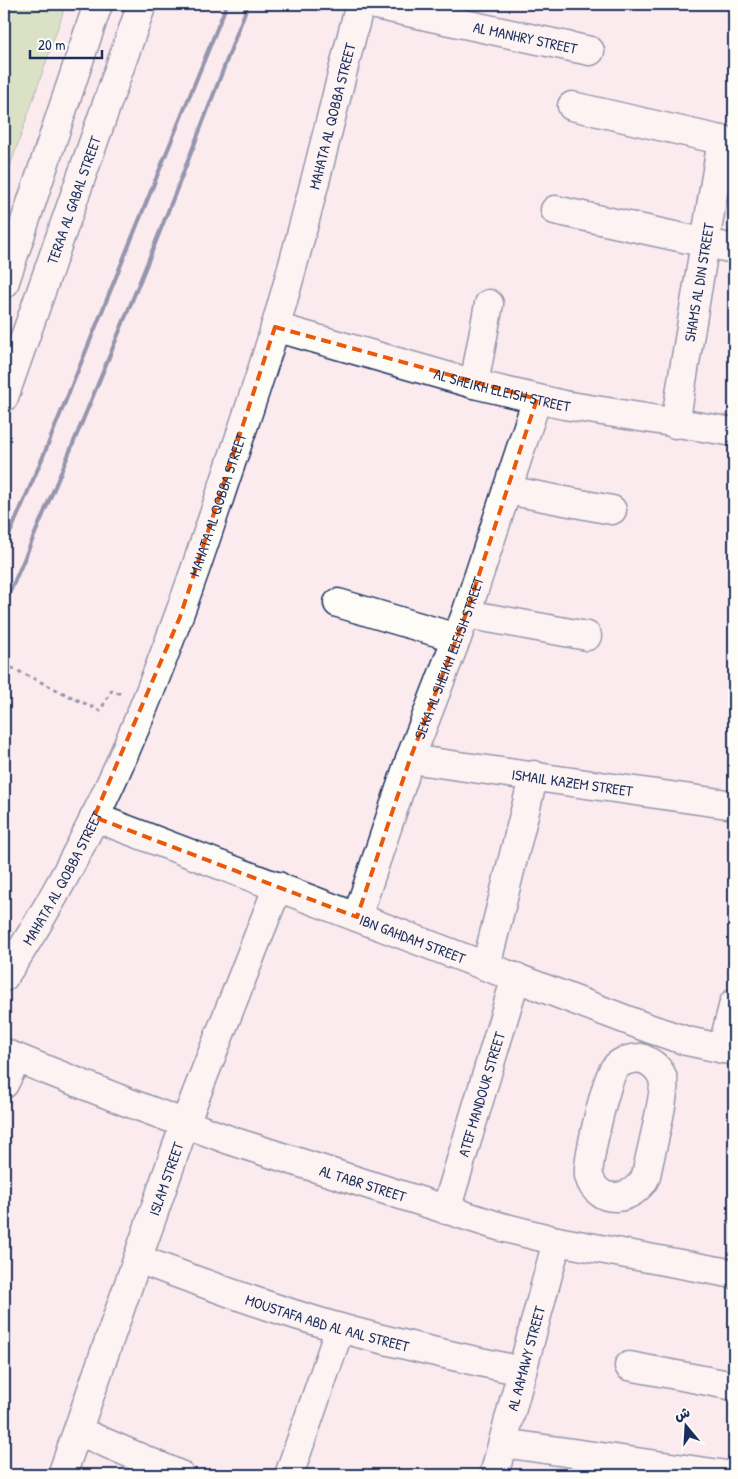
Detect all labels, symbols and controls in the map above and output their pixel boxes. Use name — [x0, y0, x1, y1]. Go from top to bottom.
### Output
street label: AL MANHRY STREET — [472, 16, 580, 59]
scale bar — [30, 28, 102, 60]
text: 20 m — [38, 34, 65, 55]
street label: MAHATA AL QOBBA STREET — [303, 40, 360, 191]
street label: TERAA AL GABAL STREET — [41, 132, 106, 267]
street label: SHAMS AL DIN STREET — [678, 220, 719, 343]
street label: AL SHEIKH ELEISH STREET — [432, 363, 573, 417]
street label: MAHATA AL QOBBA STREET — [183, 429, 251, 579]
street label: SEKA AL SHEIKH ELEISH STREET — [408, 573, 488, 742]
street label: ISMAIL KAZEM STREET — [510, 763, 635, 801]
street label: MAHATA AL QOBBA STREET — [17, 806, 107, 949]
street label: IBN GAHDAM STREET — [357, 909, 470, 968]
street label: ATEF MANDOUR STREET — [452, 1028, 510, 1159]
street label: ISLAM STREET — [143, 1138, 188, 1218]
street label: AL TABR STREET — [317, 1159, 410, 1207]
street label: MOUSTAFA ABD AL AAL STREET — [243, 1288, 413, 1356]
street label: AL AAMAWY STREET — [501, 1303, 550, 1413]
north arrow — [660, 1402, 710, 1452]
text: ش — [672, 1402, 692, 1425]

